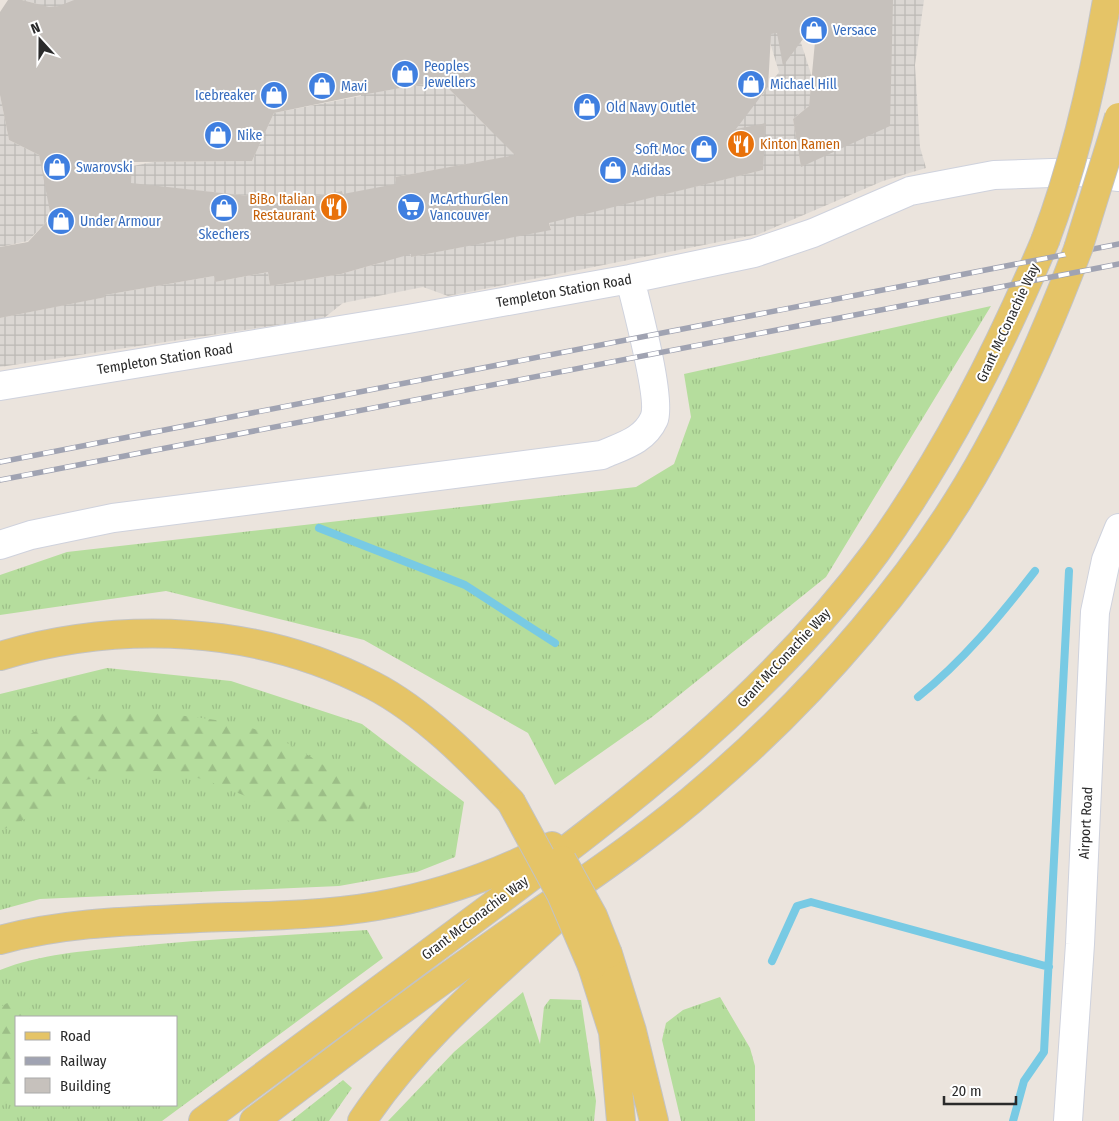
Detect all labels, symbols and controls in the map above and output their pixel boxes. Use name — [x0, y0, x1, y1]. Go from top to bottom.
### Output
north arrow — [15, 15, 65, 65]
shop icon: Versace — [799, 15, 829, 45]
text: N — [29, 19, 42, 38]
place label: Versace — [833, 22, 877, 39]
place label: Peoples Jewellers — [424, 58, 476, 91]
shop icon: Peoples Jewellers — [390, 59, 420, 89]
shop icon: Michael Hill — [736, 69, 766, 99]
shop icon: Mavi — [307, 71, 337, 101]
place label: Michael Hill — [770, 76, 837, 93]
place label: Mavi — [341, 78, 367, 95]
shop icon: Icebreaker — [259, 80, 289, 110]
place label: Icebreaker — [195, 87, 255, 104]
shop icon: Old Navy Outlet — [572, 92, 602, 122]
place label: Old Navy Outlet — [606, 99, 696, 116]
shop icon: Nike — [203, 120, 233, 150]
place label: Nike — [237, 127, 262, 144]
restaurant icon: Kinton Ramen — [726, 129, 756, 159]
shop icon: Soft Moc — [689, 134, 719, 164]
place label: Kinton Ramen — [760, 136, 840, 153]
place label: Soft Moc — [635, 141, 685, 158]
shop icon: Swarovski — [42, 152, 72, 182]
shop icon: Adidas — [598, 155, 628, 185]
place label: Swarovski — [76, 159, 133, 176]
place label: Adidas — [632, 162, 671, 179]
place label: BiBo Italian Restaurant — [249, 191, 315, 224]
place label: McArthurGlen Vancouver — [430, 191, 508, 224]
restaurant icon: BiBo Italian Restaurant — [319, 192, 349, 222]
supermarket icon: McArthurGlen Vancouver — [396, 192, 426, 222]
shop icon: Skechers — [209, 193, 239, 223]
shop icon: Under Armour — [46, 206, 76, 236]
place label: Under Armour — [80, 213, 161, 230]
place label: Skechers — [198, 226, 250, 243]
street label: Grant McConachie Way — [973, 260, 1043, 385]
street label: Templeton Station Road — [495, 271, 633, 311]
street label: Templeton Station Road — [96, 340, 234, 378]
street label: Grant McConachie Way — [734, 604, 835, 711]
street label: Airport Road — [1076, 786, 1096, 860]
street label: Grant McConachie Way — [418, 872, 532, 964]
legend — [15, 1016, 178, 1106]
text: Road — [60, 1027, 91, 1045]
text: Railway — [60, 1052, 107, 1070]
scale bar — [944, 1074, 1016, 1106]
text: Building — [60, 1077, 111, 1095]
text: 20 m — [952, 1082, 982, 1100]

